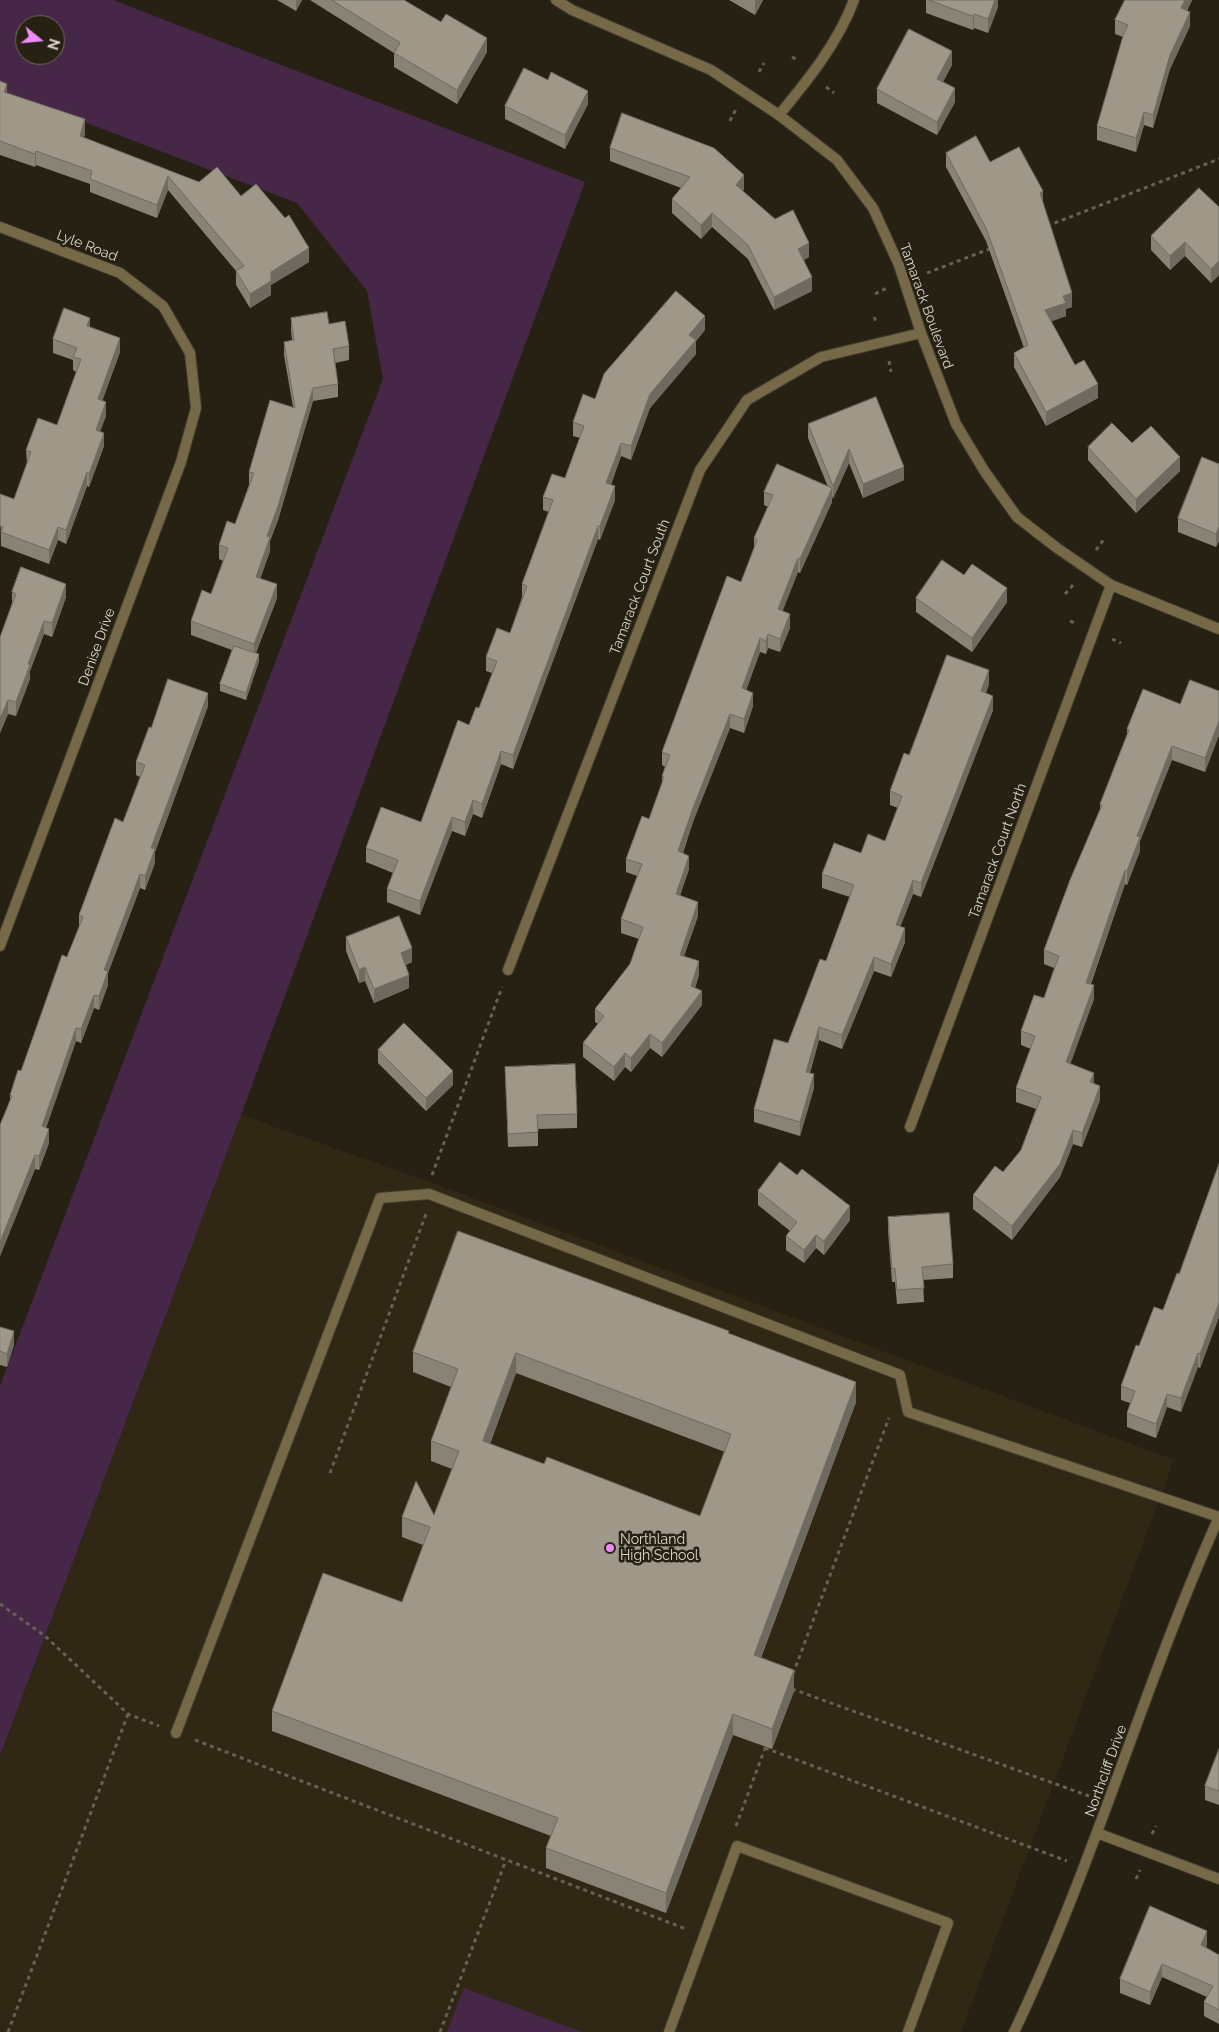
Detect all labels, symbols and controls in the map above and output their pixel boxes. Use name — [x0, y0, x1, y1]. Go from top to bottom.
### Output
north arrow — [15, 15, 65, 65]
text: N — [44, 37, 63, 52]
street label: Lyle Road — [54, 227, 120, 265]
street label: Tamarack Boulevard — [895, 241, 957, 371]
street label: Tamarack Court South — [606, 517, 674, 657]
street label: Denise Drive — [75, 606, 119, 688]
street label: Tamarack Court North — [966, 781, 1030, 921]
place label: Northland High School — [620, 1532, 699, 1564]
marker: Northland High School — [604, 1542, 616, 1554]
street label: Northcliff Drive — [1082, 1723, 1130, 1819]

